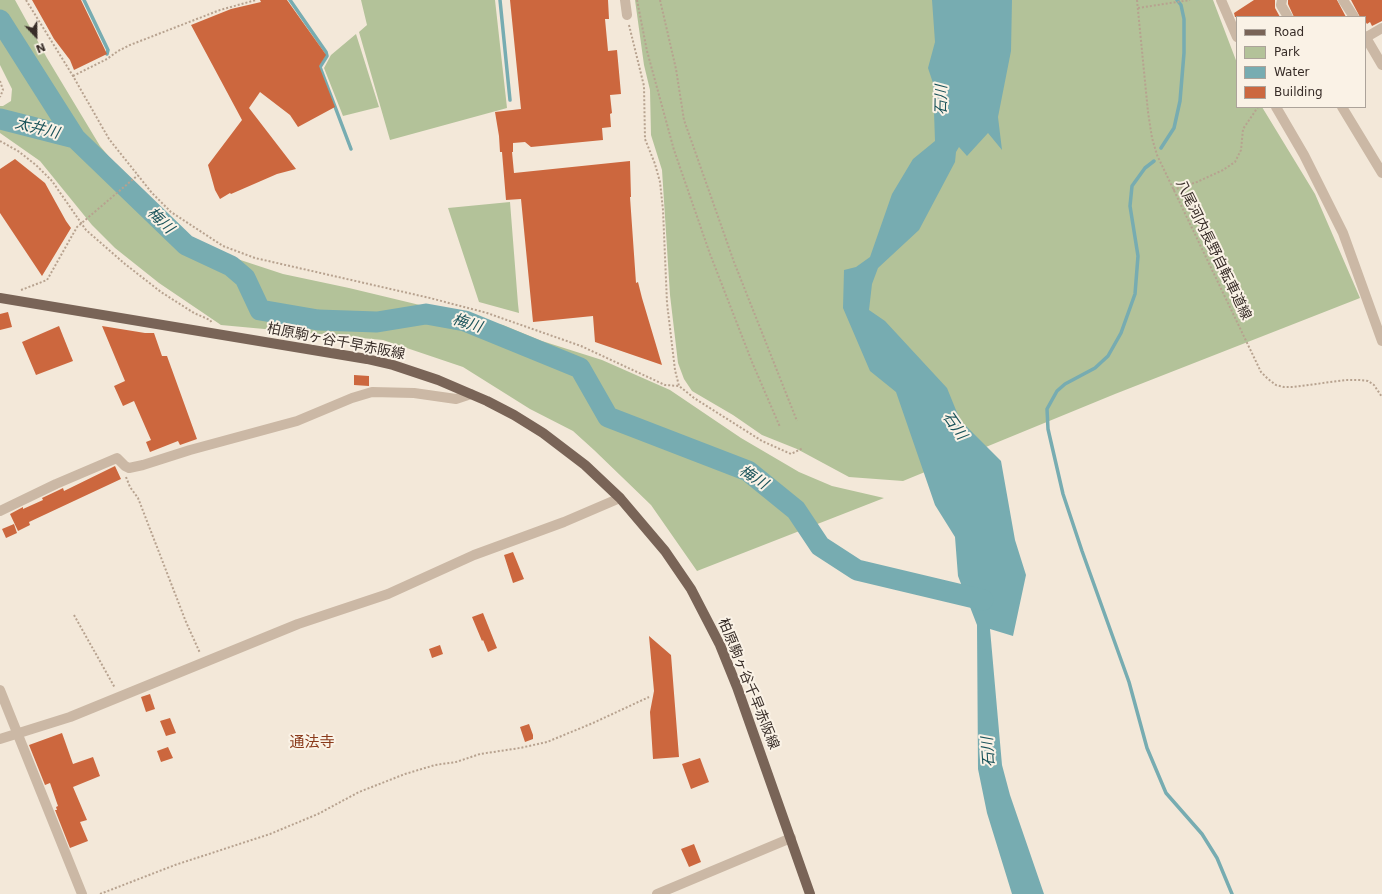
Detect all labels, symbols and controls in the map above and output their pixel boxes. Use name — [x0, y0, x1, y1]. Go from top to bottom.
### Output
north arrow — [16, 16, 56, 56]
legend — [1236, 16, 1366, 108]
text: Road — [1274, 25, 1304, 39]
text: N — [34, 40, 47, 55]
text: Park — [1274, 45, 1300, 59]
text: Water — [1274, 65, 1309, 79]
water label: 石川 — [933, 85, 951, 115]
text: Building — [1274, 85, 1323, 99]
water label: 太井川 — [13, 115, 61, 143]
street label: 八尾河内長野自転車道線 — [1172, 177, 1254, 323]
water label: 梅川 — [143, 204, 177, 238]
water label: 梅川 — [450, 311, 484, 337]
street label: 柏原駒ヶ谷千早赤阪線 — [266, 320, 406, 364]
water label: 石川 — [938, 409, 970, 443]
water label: 梅川 — [736, 462, 770, 494]
street label: 柏原駒ヶ谷千早赤阪線 — [714, 616, 782, 752]
district label: 通法寺 — [290, 734, 334, 752]
water label: 石川 — [979, 736, 999, 768]

